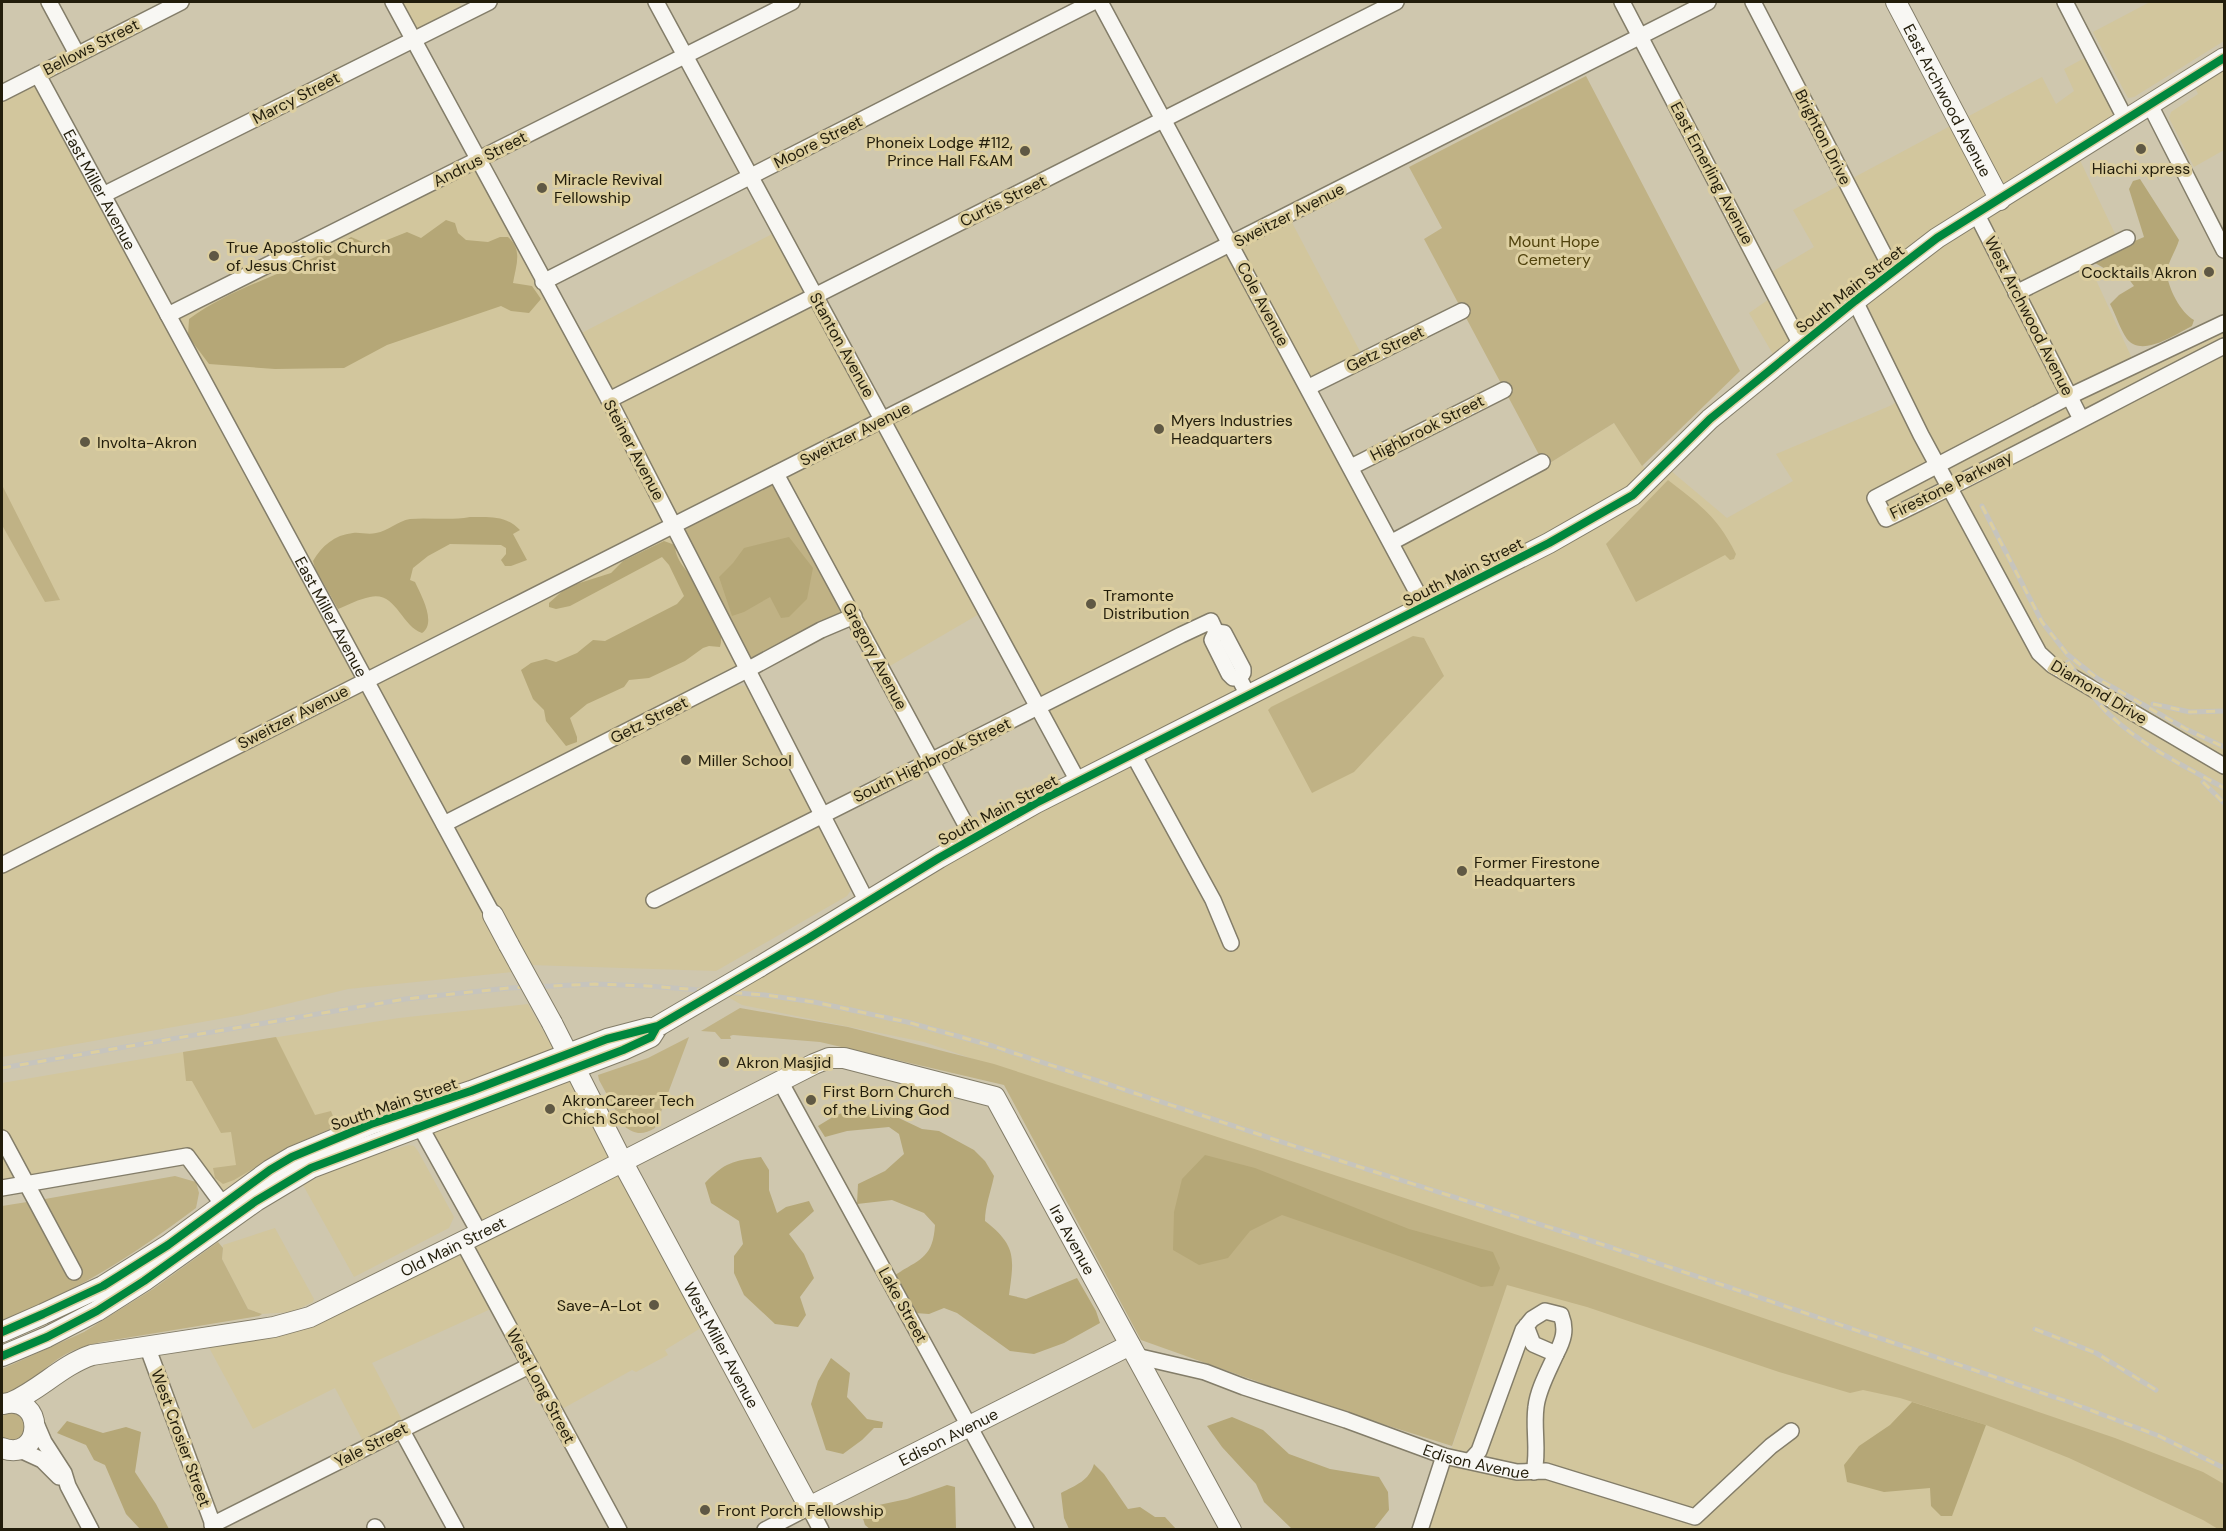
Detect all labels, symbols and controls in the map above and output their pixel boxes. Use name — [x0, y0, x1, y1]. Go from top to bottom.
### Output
street label: Bellows Street — [39, 14, 143, 80]
street label: East Archwood Avenue — [1899, 20, 1996, 181]
street label: Marcy Street — [249, 67, 343, 129]
street label: Brighton Drive — [1790, 86, 1856, 188]
street label: East Emerling Avenue — [1666, 98, 1758, 248]
street label: Moore Street — [770, 111, 866, 173]
street label: East Miller Avenue — [59, 125, 141, 253]
street label: Andrus Street — [430, 126, 530, 192]
place label: Phoneix Lodge #112, Prince Hall F&AM — [866, 132, 1013, 171]
marker: Hiachi xpress — [2134, 142, 2148, 156]
marker: Phoneix Lodge #112, Prince Hall F&AM — [1018, 144, 1032, 158]
place label: Hiachi xpress — [2092, 158, 2190, 179]
place label: Miracle Revival Fellowship — [554, 169, 662, 208]
street label: Curtis Street — [956, 170, 1050, 232]
street label: Sweitzer Avenue — [1230, 178, 1348, 252]
marker: Miracle Revival Fellowship — [535, 181, 549, 195]
park label: Mount Hope Cemetery — [1508, 231, 1600, 270]
street label: West Archwood Avenue — [1980, 233, 2078, 399]
place label: True Apostolic Church of Jesus Christ — [226, 237, 390, 276]
street label: South Main Street — [1791, 240, 1909, 338]
marker: True Apostolic Church of Jesus Christ — [207, 249, 221, 263]
street label: Cole Avenue — [1232, 258, 1294, 350]
place label: Cocktails Akron — [2081, 262, 2197, 283]
marker: Cocktails Akron — [2202, 265, 2216, 279]
street label: Stanton Avenue — [805, 289, 879, 401]
street label: Getz Street — [1343, 321, 1427, 377]
street label: Highbrook Street — [1366, 390, 1488, 466]
street label: Steiner Avenue — [599, 396, 669, 504]
street label: Sweitzer Avenue — [796, 397, 914, 471]
place label: Myers Industries Headquarters — [1171, 410, 1293, 449]
marker: Myers Industries Headquarters — [1152, 422, 1166, 436]
place label: Involta-Akron — [97, 432, 197, 453]
marker: Involta-Akron — [78, 435, 92, 449]
street label: Firestone Parkway — [1886, 446, 2016, 524]
street label: South Main Street — [1399, 533, 1527, 611]
street label: East Miller Avenue — [290, 553, 373, 681]
place label: Tramonte Distribution — [1103, 585, 1190, 624]
marker: Tramonte Distribution — [1084, 597, 1098, 611]
street label: Gregory Avenue — [838, 599, 912, 713]
street label: Diamond Drive — [2047, 655, 2151, 729]
street label: Sweitzer Avenue — [234, 680, 352, 754]
street label: Getz Street — [607, 692, 691, 748]
street label: South Highbrook Street — [850, 713, 1014, 807]
place label: Miller School — [698, 750, 792, 771]
marker: Miller School — [679, 753, 693, 767]
street label: South Main Street — [935, 770, 1061, 850]
place label: Former Firestone Headquarters — [1474, 852, 1600, 891]
marker: Former Firestone Headquarters — [1455, 864, 1469, 878]
place label: Akron Masjid — [736, 1052, 831, 1073]
marker: Akron Masjid — [717, 1055, 731, 1069]
street label: South Main Street — [328, 1073, 460, 1135]
place label: First Born Church of the Living God — [823, 1081, 952, 1120]
place label: AkronCareer Tech Chich School — [562, 1090, 694, 1129]
marker: First Born Church of the Living God — [804, 1093, 818, 1107]
marker: AkronCareer Tech Chich School — [543, 1102, 557, 1116]
street label: Ira Avenue — [1045, 1201, 1100, 1278]
street label: Old Main Street — [397, 1211, 509, 1281]
street label: Lake Street — [874, 1263, 932, 1347]
street label: West Miller Avenue — [679, 1278, 764, 1412]
place label: Save-A-Lot — [557, 1295, 642, 1316]
marker: Save-A-Lot — [647, 1298, 661, 1312]
street label: West Long Street — [502, 1325, 580, 1447]
street label: West Crosier Street — [146, 1366, 216, 1510]
street label: Edison Avenue — [895, 1403, 1001, 1471]
street label: Yale Street — [331, 1418, 411, 1472]
street label: Edison Avenue — [1420, 1439, 1530, 1483]
place label: Front Porch Fellowship — [717, 1500, 884, 1521]
marker: Front Porch Fellowship — [698, 1503, 712, 1517]

